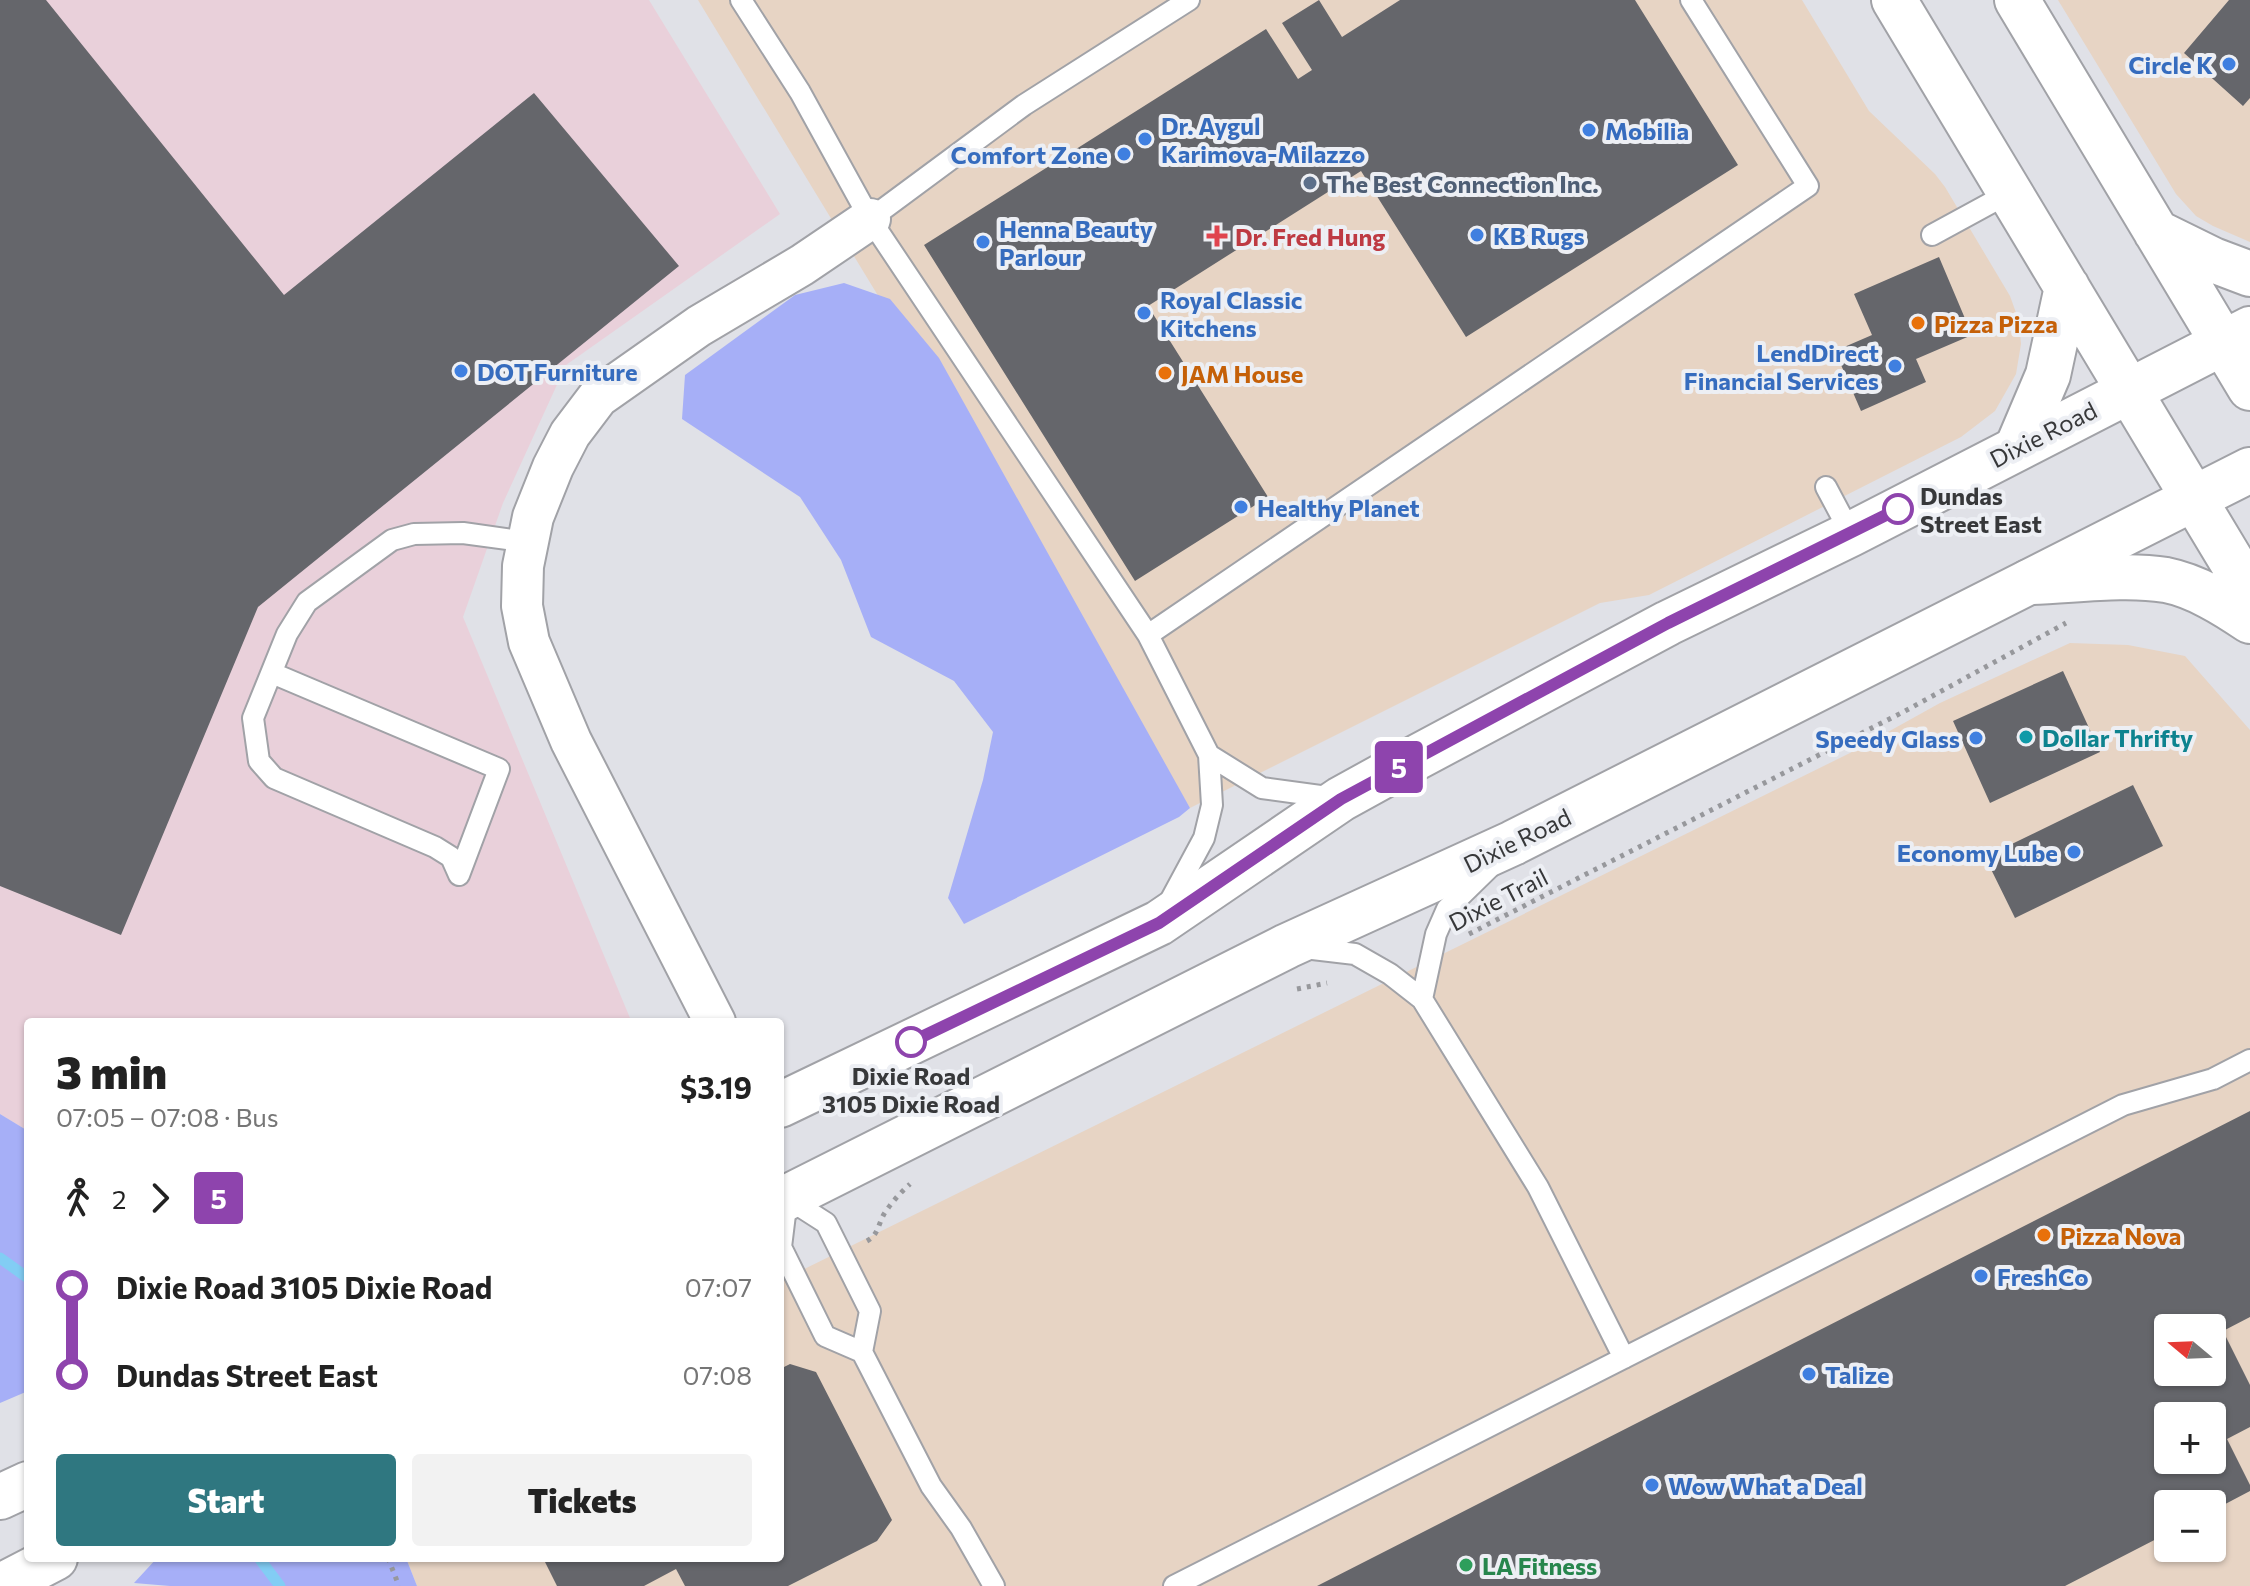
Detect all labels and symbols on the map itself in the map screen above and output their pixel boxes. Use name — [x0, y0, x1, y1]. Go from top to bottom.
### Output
place label: Circle K — [2128, 50, 2213, 79]
marker: Circle K — [2220, 55, 2238, 73]
place label: Dr. Aygul Karimova-Milazzo — [1161, 111, 1365, 168]
place label: Mobilia — [1605, 116, 1689, 145]
marker: Mobilia — [1580, 121, 1598, 139]
marker: Dr. Aygul Karimova-Milazzo — [1136, 130, 1154, 148]
place label: Comfort Zone — [951, 140, 1108, 169]
marker: Comfort Zone — [1115, 145, 1133, 163]
place label: The Best Connection Inc. — [1326, 169, 1599, 198]
marker: The Best Connection Inc. — [1301, 174, 1319, 192]
place label: Henna Beauty Parlour — [999, 214, 1153, 271]
place label: KB Rugs — [1493, 221, 1585, 250]
place label: Dr. Fred Hung — [1235, 222, 1386, 251]
marker: Dr. Fred Hung — [1206, 225, 1228, 247]
marker: KB Rugs — [1468, 226, 1486, 244]
marker: Henna Beauty Parlour — [974, 233, 992, 251]
place label: Royal Classic Kitchens — [1160, 285, 1302, 342]
marker: Royal Classic Kitchens — [1135, 304, 1153, 322]
place label: Pizza Pizza — [1934, 309, 2058, 338]
marker: Pizza Pizza — [1909, 314, 1927, 332]
place label: LendDirect Financial Services — [1684, 338, 1879, 395]
place label: DOT Furniture — [477, 357, 638, 386]
marker: LendDirect Financial Services — [1886, 357, 1904, 375]
place label: JAM House — [1181, 359, 1303, 388]
marker: DOT Furniture — [452, 362, 470, 380]
marker: JAM House — [1156, 364, 1174, 382]
street label: Dixie Road — [1985, 395, 2101, 473]
place label: Dundas Street East — [1920, 481, 2042, 538]
place label: Healthy Planet — [1257, 493, 1420, 522]
marker: Dundas Street East — [1883, 494, 1913, 524]
marker: Healthy Planet — [1232, 498, 1250, 516]
place label: Dollar Thrifty — [2042, 723, 2193, 752]
place label: Speedy Glass — [1815, 724, 1960, 753]
marker: Dollar Thrifty — [2017, 728, 2035, 746]
marker: Speedy Glass — [1967, 729, 1985, 747]
line badge: 5 — [1373, 741, 1425, 793]
street label: Dixie Road — [1458, 802, 1576, 878]
place label: Economy Lube — [1897, 838, 2058, 867]
marker: Economy Lube — [2065, 843, 2083, 861]
street label: Dixie Trail — [1443, 862, 1553, 936]
marker: Dixie Road 3105 Dixie Road — [896, 1027, 926, 1057]
place label: Dixie Road 3105 Dixie Road — [822, 1061, 1000, 1118]
place label: Pizza Nova — [2060, 1221, 2182, 1250]
marker: Pizza Nova — [2035, 1226, 2053, 1244]
place label: FreshCo — [1997, 1262, 2089, 1291]
marker: FreshCo — [1972, 1267, 1990, 1285]
north arrow — [2154, 1314, 2226, 1386]
place label: Talize — [1825, 1360, 1890, 1389]
marker: Talize — [1800, 1365, 1818, 1383]
place label: Wow What a Deal — [1668, 1471, 1863, 1500]
marker: Wow What a Deal — [1643, 1476, 1661, 1494]
place label: LA Fitness — [1482, 1551, 1597, 1580]
marker: LA Fitness — [1457, 1556, 1475, 1574]

